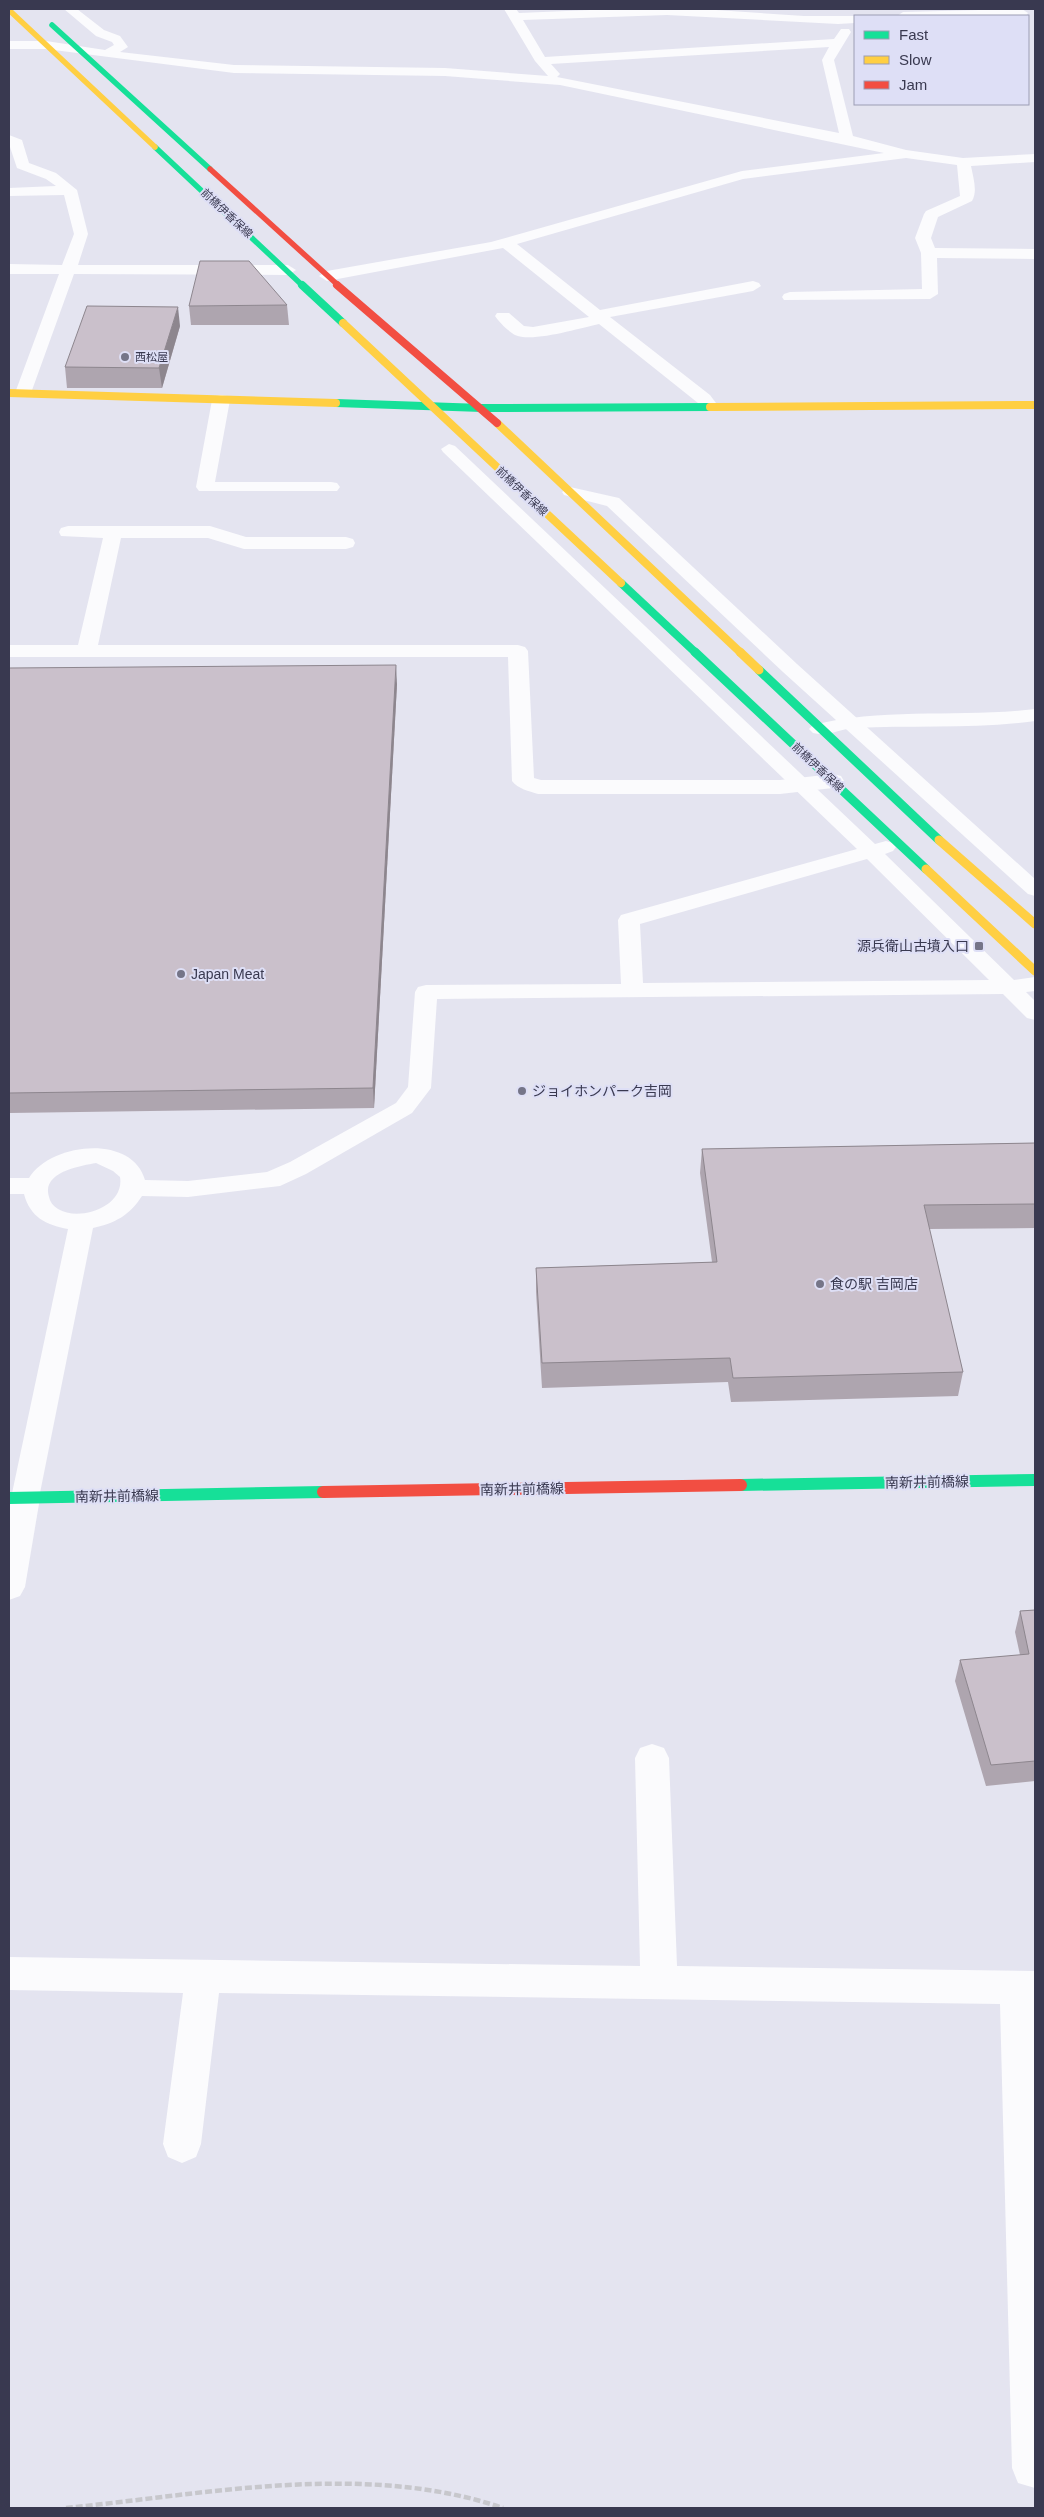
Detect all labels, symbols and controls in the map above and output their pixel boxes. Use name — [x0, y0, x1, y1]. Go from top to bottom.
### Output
legend — [854, 15, 1029, 105]
text: Fast — [899, 26, 929, 43]
text: Slow — [899, 51, 932, 68]
text: Jam — [899, 76, 927, 93]
street label: 前橋伊香保線 — [199, 186, 255, 240]
marker: 西松屋 — [119, 351, 131, 363]
place label: 西松屋 — [135, 351, 168, 363]
street label: 前橋伊香保線 — [494, 464, 550, 518]
street label: 前橋伊香保線 — [790, 740, 846, 794]
place label: 源兵衛山古墳入口 — [857, 938, 969, 954]
marker: 源兵衛山古墳入口 — [973, 940, 985, 952]
place label: Japan Meat — [191, 966, 264, 982]
marker: Japan Meat — [175, 968, 187, 980]
place label: ジョイホンパーク吉岡 — [532, 1083, 672, 1099]
marker: ジョイホンパーク吉岡 — [516, 1085, 528, 1097]
place label: 食の駅 吉岡店 — [830, 1276, 918, 1292]
marker: 食の駅 吉岡店 — [814, 1278, 826, 1290]
street label: 南新井前橋線 — [885, 1473, 969, 1491]
street label: 南新井前橋線 — [480, 1480, 564, 1498]
street label: 南新井前橋線 — [75, 1487, 159, 1505]

